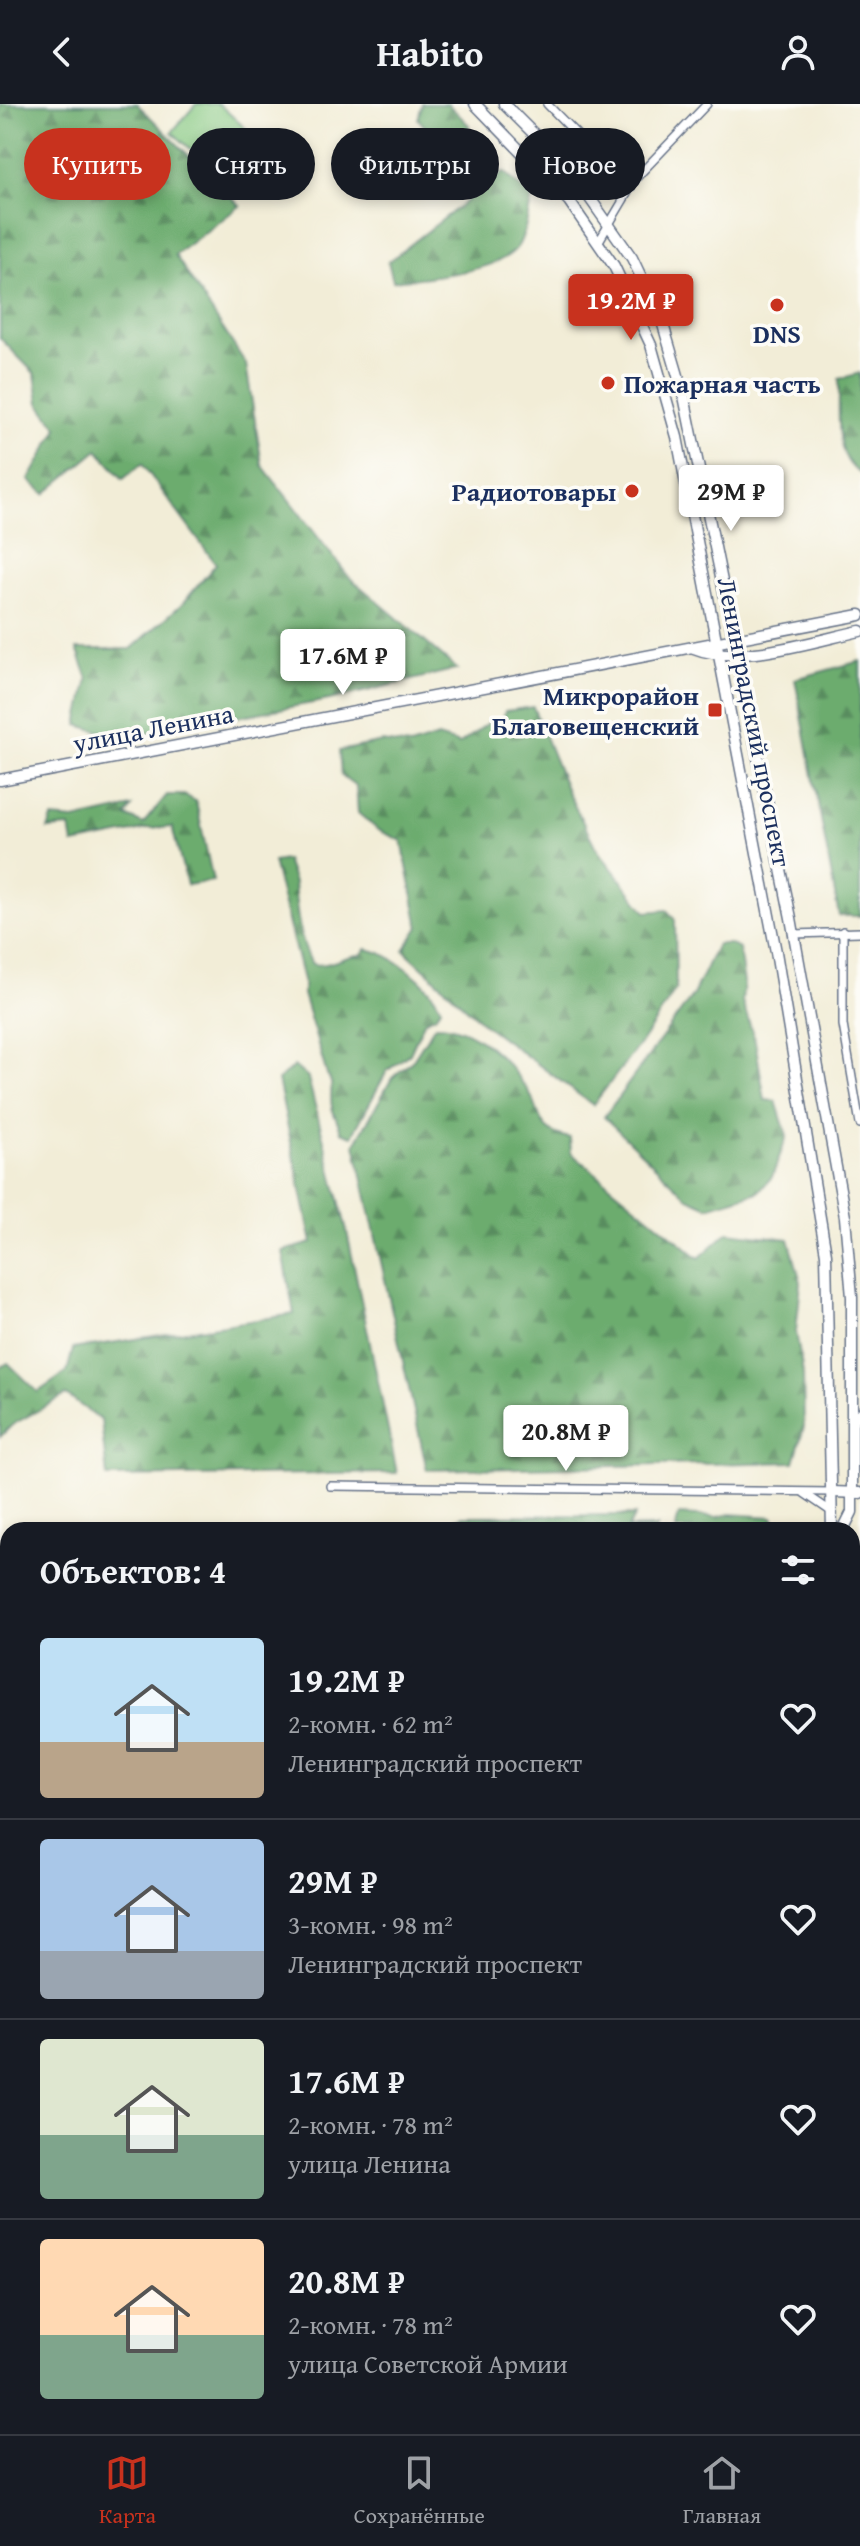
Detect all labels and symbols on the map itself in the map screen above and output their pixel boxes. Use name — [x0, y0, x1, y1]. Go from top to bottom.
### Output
pin: 19.2M ₽ — [557, 274, 705, 342]
marker: DNS — [768, 296, 786, 314]
place label: DNS — [753, 314, 801, 353]
place label: Пожарная часть — [624, 364, 821, 403]
marker: Пожарная часть — [599, 374, 617, 392]
pin: 29M ₽ — [675, 465, 787, 533]
place label: Радиотовары — [452, 472, 616, 511]
marker: Радиотовары — [623, 482, 641, 500]
street label: Ленинградский проспект — [708, 574, 802, 871]
pin: 17.6M ₽ — [269, 629, 417, 697]
place label: Микрорайон Благовещенский — [492, 676, 699, 745]
street label: улица Ленина — [68, 693, 237, 763]
marker: Микрорайон Благовещенский — [706, 701, 724, 719]
pin: 20.8M ₽ — [492, 1405, 640, 1473]

